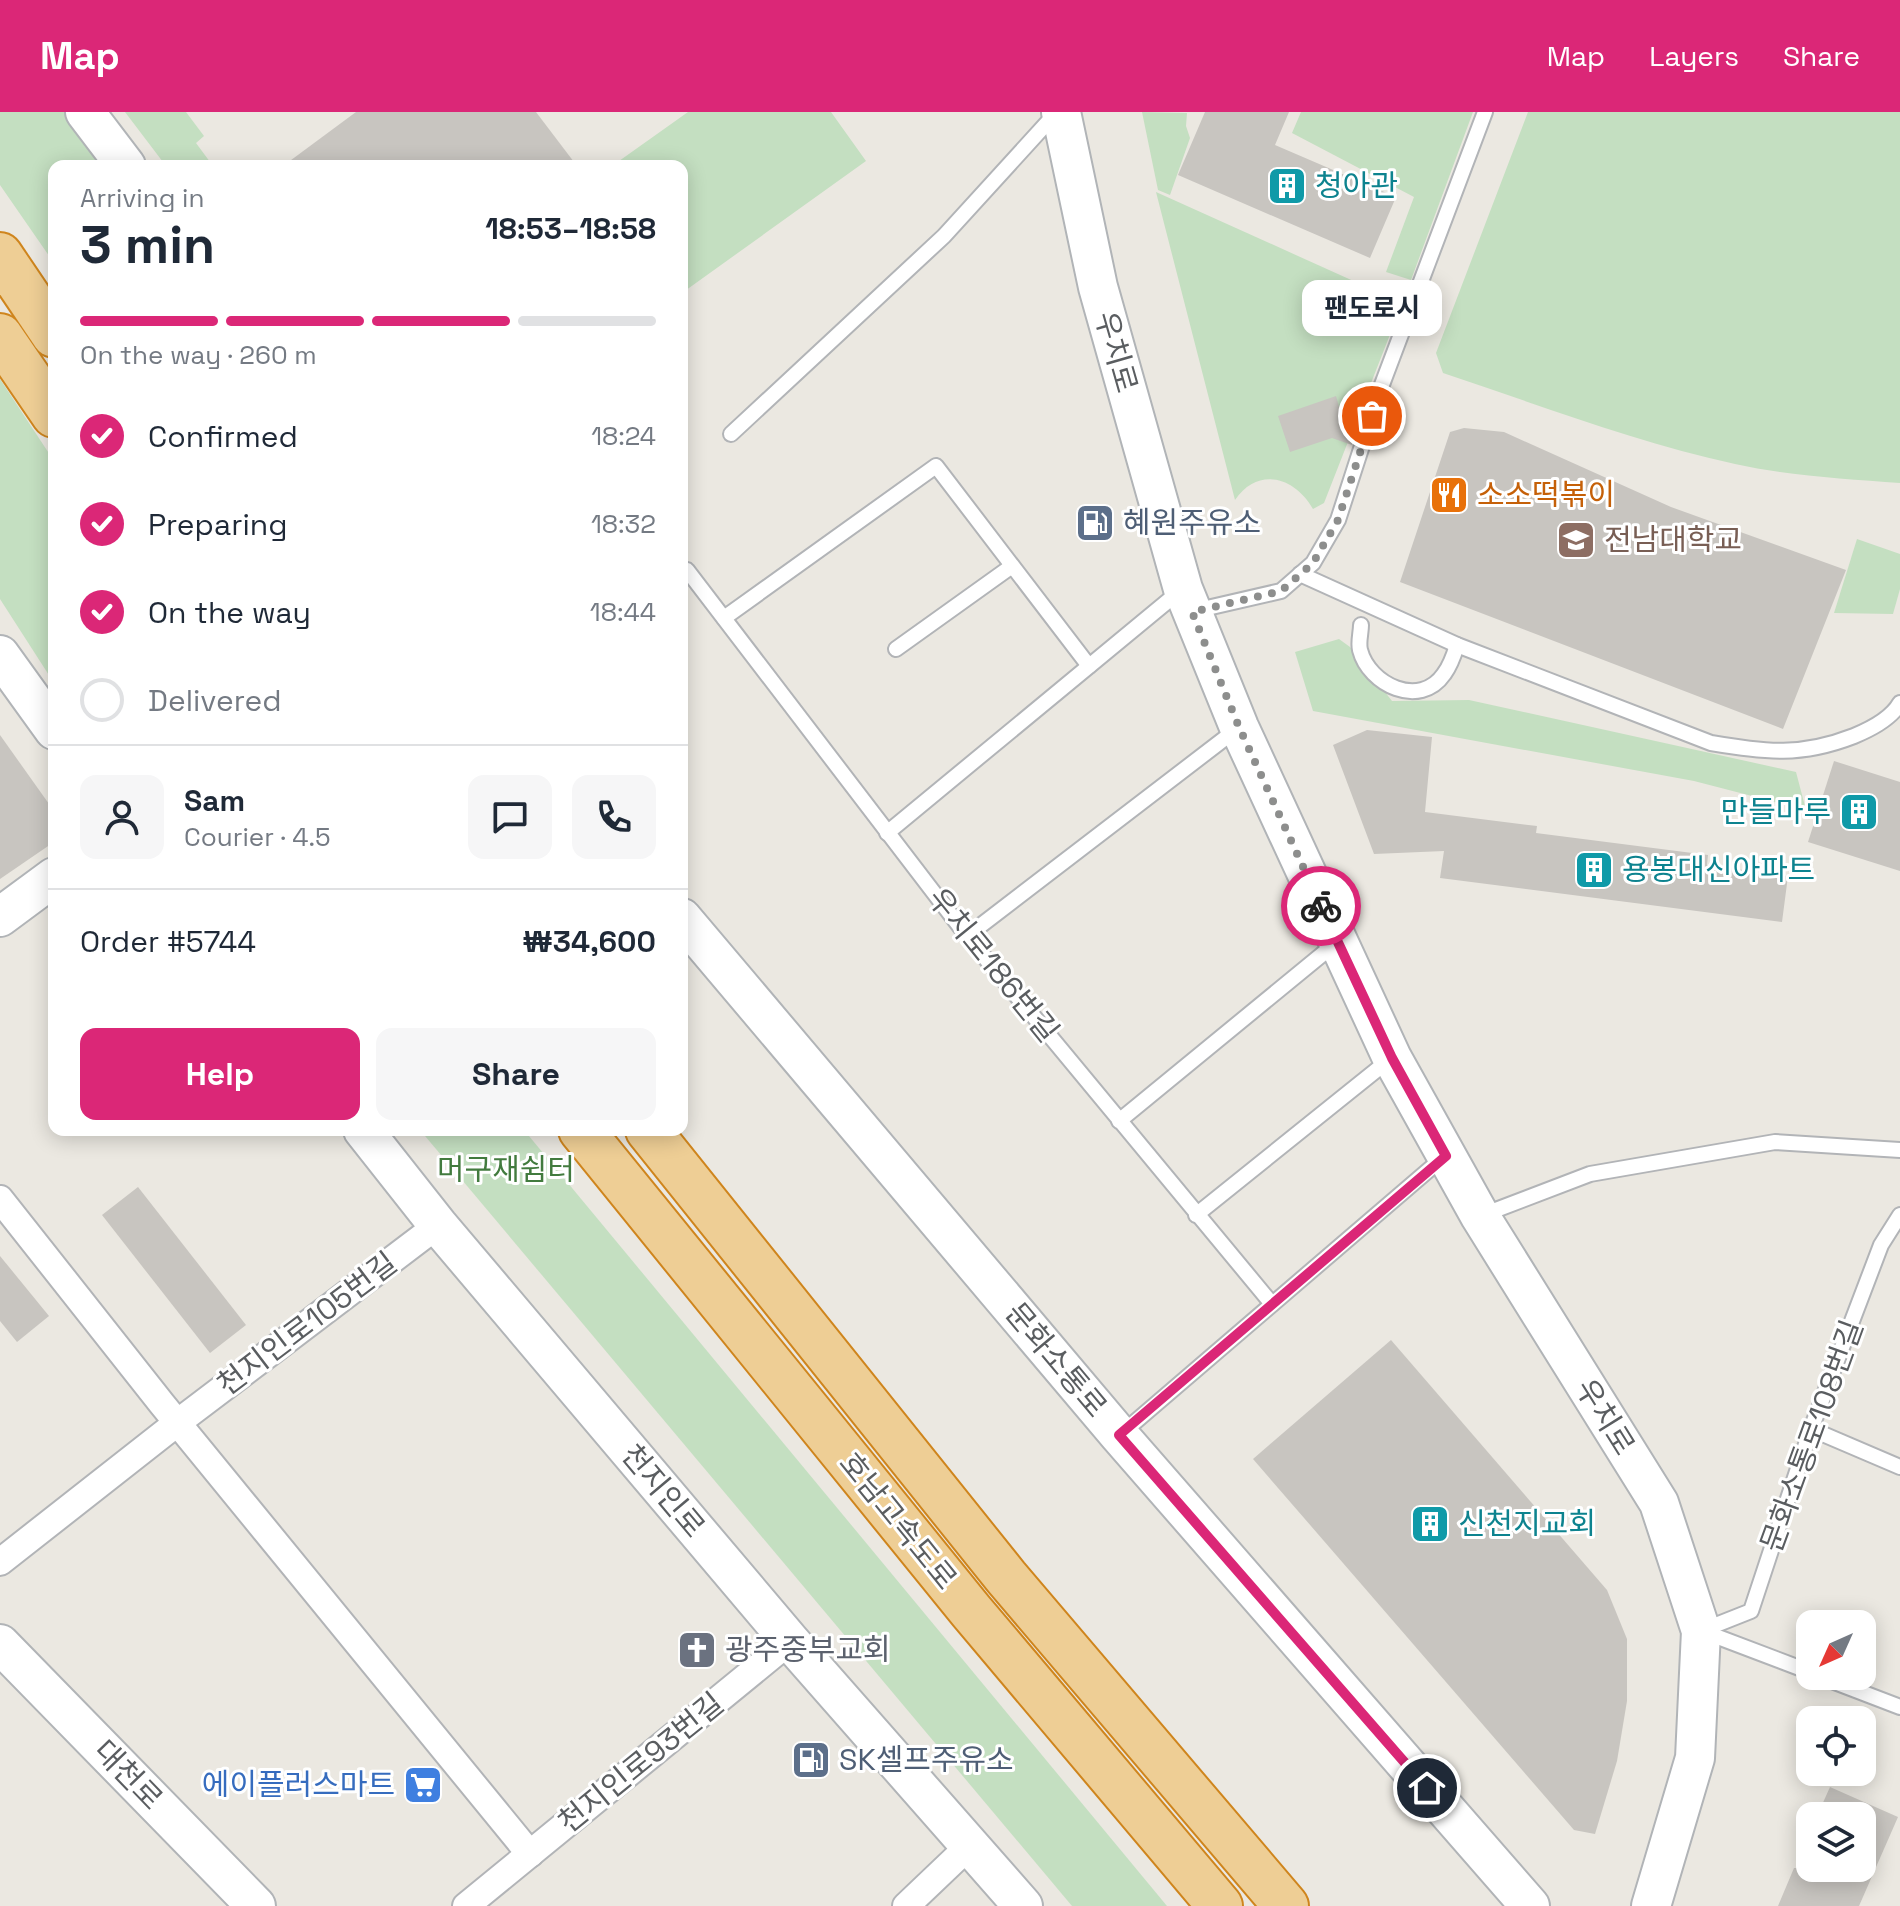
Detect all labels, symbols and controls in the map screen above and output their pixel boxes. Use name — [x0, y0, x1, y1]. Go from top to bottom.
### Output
text: Map — [40, 32, 120, 80]
text: Map — [1547, 38, 1605, 74]
text: Layers — [1649, 38, 1739, 74]
text: Share — [1783, 38, 1860, 74]
building icon: 청아관 — [1266, 165, 1308, 207]
place label: 청아관 — [1315, 166, 1398, 205]
text: Arriving in — [80, 181, 204, 215]
text: 18:53–18:58 — [485, 209, 656, 248]
text: 3 min — [80, 212, 215, 278]
callout: 팬도로시 — [1302, 280, 1442, 336]
text: 팬도로시 — [1324, 291, 1420, 325]
street label: 우치로 — [1086, 307, 1147, 397]
text: On the way · 260 m — [80, 338, 317, 372]
pin — [1338, 382, 1406, 450]
icon: bag — [1350, 394, 1394, 438]
icon: check — [80, 414, 124, 458]
text: Confirmed — [148, 417, 298, 456]
text: 18:24 — [591, 419, 656, 453]
restaurant icon: 소소떡볶이 — [1428, 474, 1470, 516]
place label: 소소떡볶이 — [1477, 475, 1615, 514]
icon: check — [80, 502, 124, 546]
fuel station icon: 혜원주유소 — [1074, 502, 1116, 544]
place label: 혜원주유소 — [1123, 503, 1261, 542]
text: Preparing — [148, 505, 287, 544]
text: 18:32 — [591, 507, 656, 541]
school or university icon: 전남대학교 — [1555, 519, 1597, 561]
place label: 전남대학교 — [1604, 520, 1742, 559]
icon: check — [80, 590, 124, 634]
text: On the way — [148, 593, 311, 632]
text: 18:44 — [590, 595, 656, 629]
text: Delivered — [148, 681, 282, 720]
button: person — [80, 775, 164, 859]
button: chat — [468, 775, 552, 859]
button: phone — [572, 775, 656, 859]
text: Sam — [184, 781, 245, 820]
building icon: 만들마루 — [1838, 791, 1880, 833]
place label: 만들마루 — [1721, 792, 1831, 831]
text: Courier · 4.5 — [184, 820, 331, 854]
building icon: 용봉대신아파트 — [1573, 849, 1615, 891]
place label: 용봉대신아파트 — [1622, 850, 1815, 889]
courier — [1281, 866, 1361, 946]
street label: 우치로186번길 — [919, 880, 1068, 1050]
icon: bike — [1299, 884, 1343, 928]
text: Order #5744 — [80, 922, 256, 961]
text: ₩34,600 — [522, 922, 656, 961]
button: Help — [80, 1028, 360, 1120]
button: Share — [376, 1028, 656, 1120]
park label: 머구재쉼터 — [437, 1150, 575, 1189]
street label: 천지인로105번길 — [209, 1243, 404, 1404]
street label: 문화소통로 — [997, 1294, 1116, 1425]
street label: 문화소통로108번길 — [1752, 1315, 1872, 1557]
street label: 우치로 — [1567, 1371, 1644, 1462]
street label: 천지인로 — [613, 1436, 714, 1546]
street label: 호남고속도로 — [831, 1444, 966, 1597]
building icon: 신천지교회 — [1409, 1503, 1451, 1545]
place label: 신천지교회 — [1458, 1504, 1596, 1543]
north arrow — [1796, 1610, 1876, 1690]
map controls — [1796, 1610, 1876, 1882]
church icon: 광주중부교회 — [676, 1629, 718, 1671]
place label: 광주중부교회 — [725, 1630, 891, 1669]
street label: 천지인로93번길 — [550, 1684, 731, 1841]
button: locate — [1796, 1706, 1876, 1786]
street label: 대천로 — [86, 1731, 171, 1818]
fuel station icon: SK셀프주유소 — [790, 1739, 832, 1781]
place label: SK셀프주유소 — [839, 1740, 1014, 1779]
pin — [1393, 1754, 1461, 1822]
supermarket icon: 에이플러스마트 — [402, 1764, 444, 1806]
place label: 에이플러스마트 — [202, 1765, 395, 1804]
icon: home — [1405, 1766, 1449, 1810]
button: layers — [1796, 1802, 1876, 1882]

